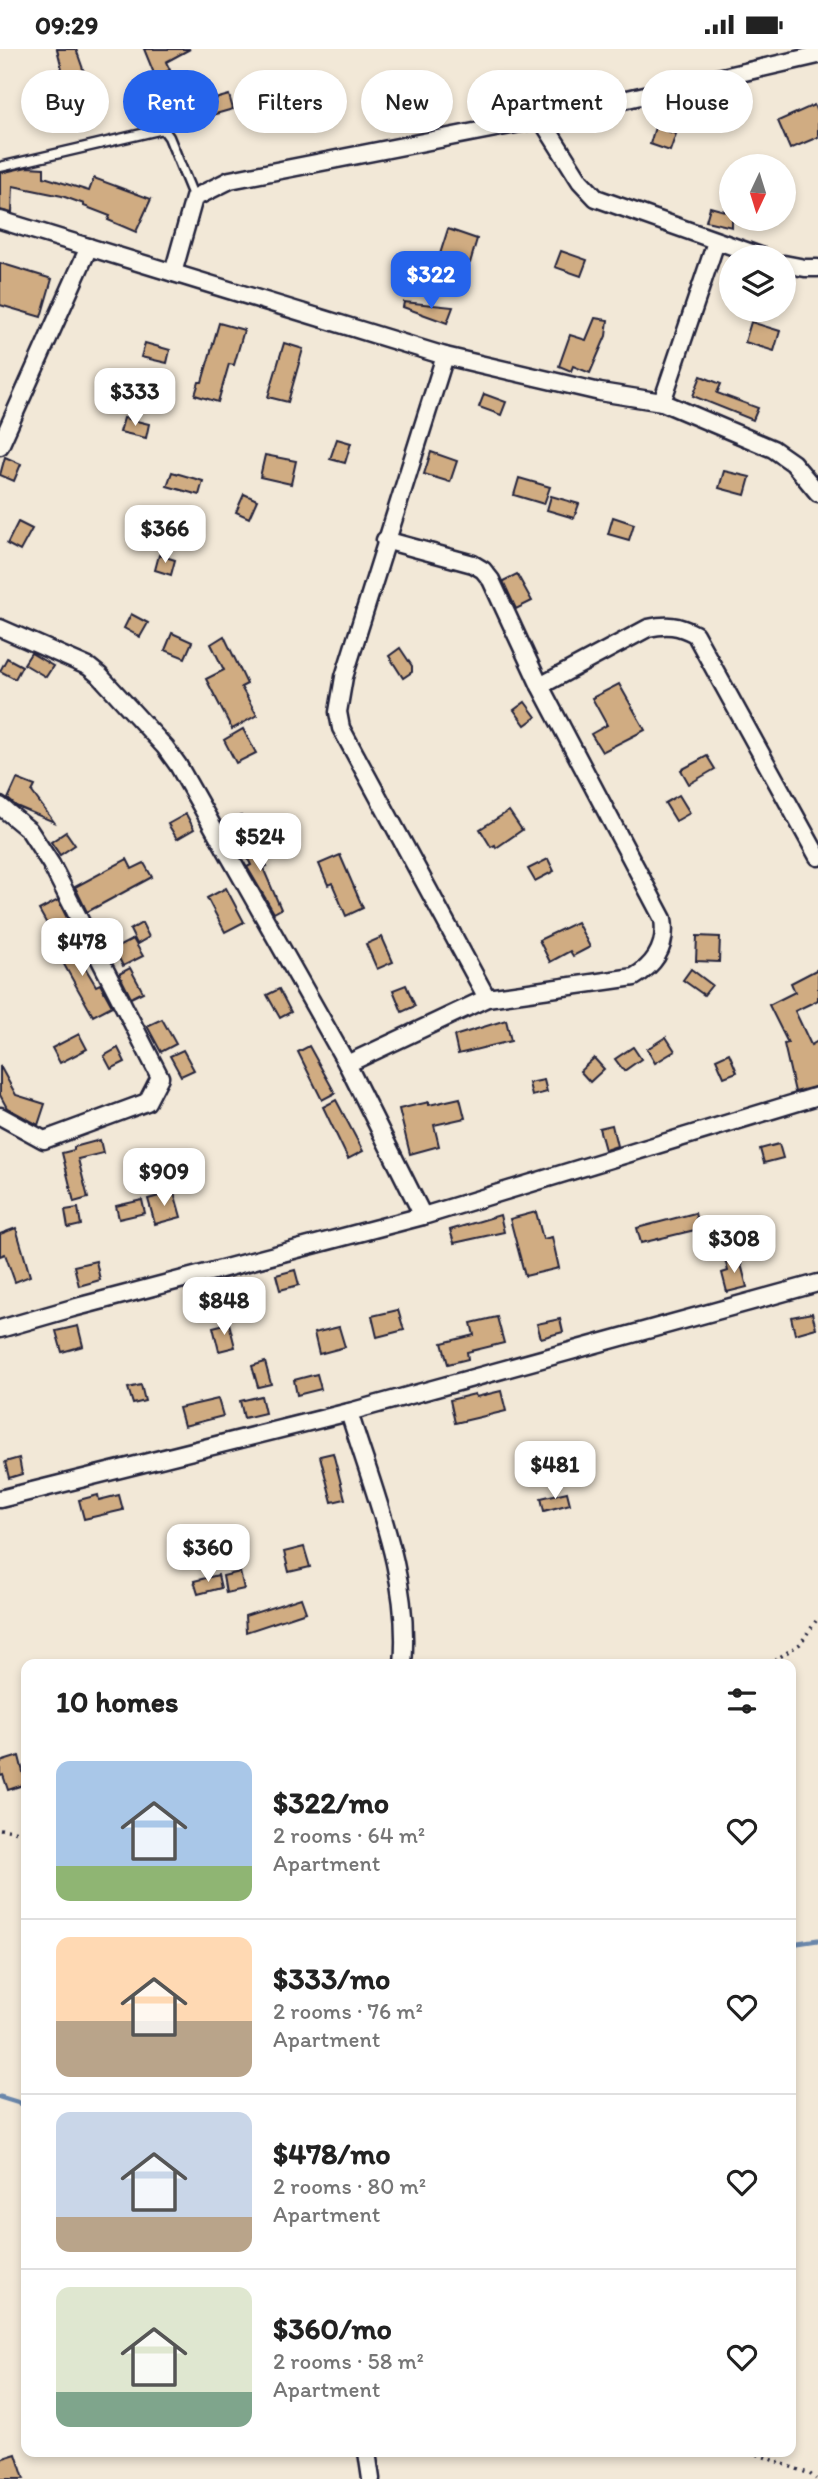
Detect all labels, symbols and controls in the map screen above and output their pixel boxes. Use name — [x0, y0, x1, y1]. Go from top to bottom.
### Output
text: 09:29 — [35, 9, 98, 41]
chip: Buy — [21, 70, 109, 133]
chip: Rent — [123, 70, 219, 133]
chip: Filters — [233, 70, 347, 133]
chip: New — [361, 70, 453, 133]
chip: Apartment — [467, 70, 627, 133]
chip: House — [641, 70, 753, 133]
north arrow — [719, 154, 796, 231]
map controls — [719, 154, 796, 322]
button: layers — [719, 245, 796, 322]
pin: $322 — [390, 251, 472, 311]
text: $322 — [407, 260, 455, 288]
pin: $333 — [94, 369, 176, 428]
text: $333 — [110, 377, 160, 405]
pin: $366 — [124, 505, 206, 565]
text: $366 — [141, 514, 189, 542]
pin: $524 — [219, 813, 301, 873]
text: $524 — [235, 822, 285, 850]
pin: $478 — [41, 919, 123, 978]
text: $478 — [57, 927, 107, 955]
pin: $909 — [123, 1149, 205, 1208]
text: $909 — [139, 1157, 189, 1185]
pin: $308 — [693, 1215, 775, 1275]
text: $308 — [709, 1224, 759, 1252]
pin: $848 — [183, 1277, 265, 1337]
text: $848 — [199, 1286, 249, 1314]
pin: $481 — [514, 1441, 596, 1501]
text: $481 — [531, 1450, 579, 1478]
pin: $360 — [167, 1525, 249, 1584]
text: $360 — [183, 1533, 233, 1561]
icon: filters — [723, 1682, 761, 1720]
text: 10 homes — [56, 1683, 179, 1720]
text: $322/mo — [273, 1784, 389, 1821]
icon: home — [112, 1789, 196, 1873]
icon: heart — [723, 1812, 761, 1850]
text: 2 rooms · 64 m² — [273, 1821, 425, 1849]
text: Apartment — [273, 1849, 380, 1877]
text: $333/mo — [273, 1960, 390, 1997]
icon: home — [112, 1965, 196, 2049]
icon: heart — [723, 1988, 761, 2026]
text: 2 rooms · 76 m² — [273, 1997, 423, 2025]
text: Apartment — [273, 2025, 380, 2053]
text: $478/mo — [273, 2135, 391, 2172]
icon: home — [112, 2140, 196, 2224]
icon: heart — [723, 2163, 761, 2201]
text: 2 rooms · 80 m² — [273, 2172, 426, 2200]
text: Apartment — [273, 2200, 380, 2228]
text: $360/mo — [273, 2310, 392, 2347]
icon: home — [112, 2315, 196, 2399]
icon: heart — [723, 2338, 761, 2376]
text: 2 rooms · 58 m² — [273, 2347, 424, 2375]
text: Apartment — [273, 2375, 380, 2403]

